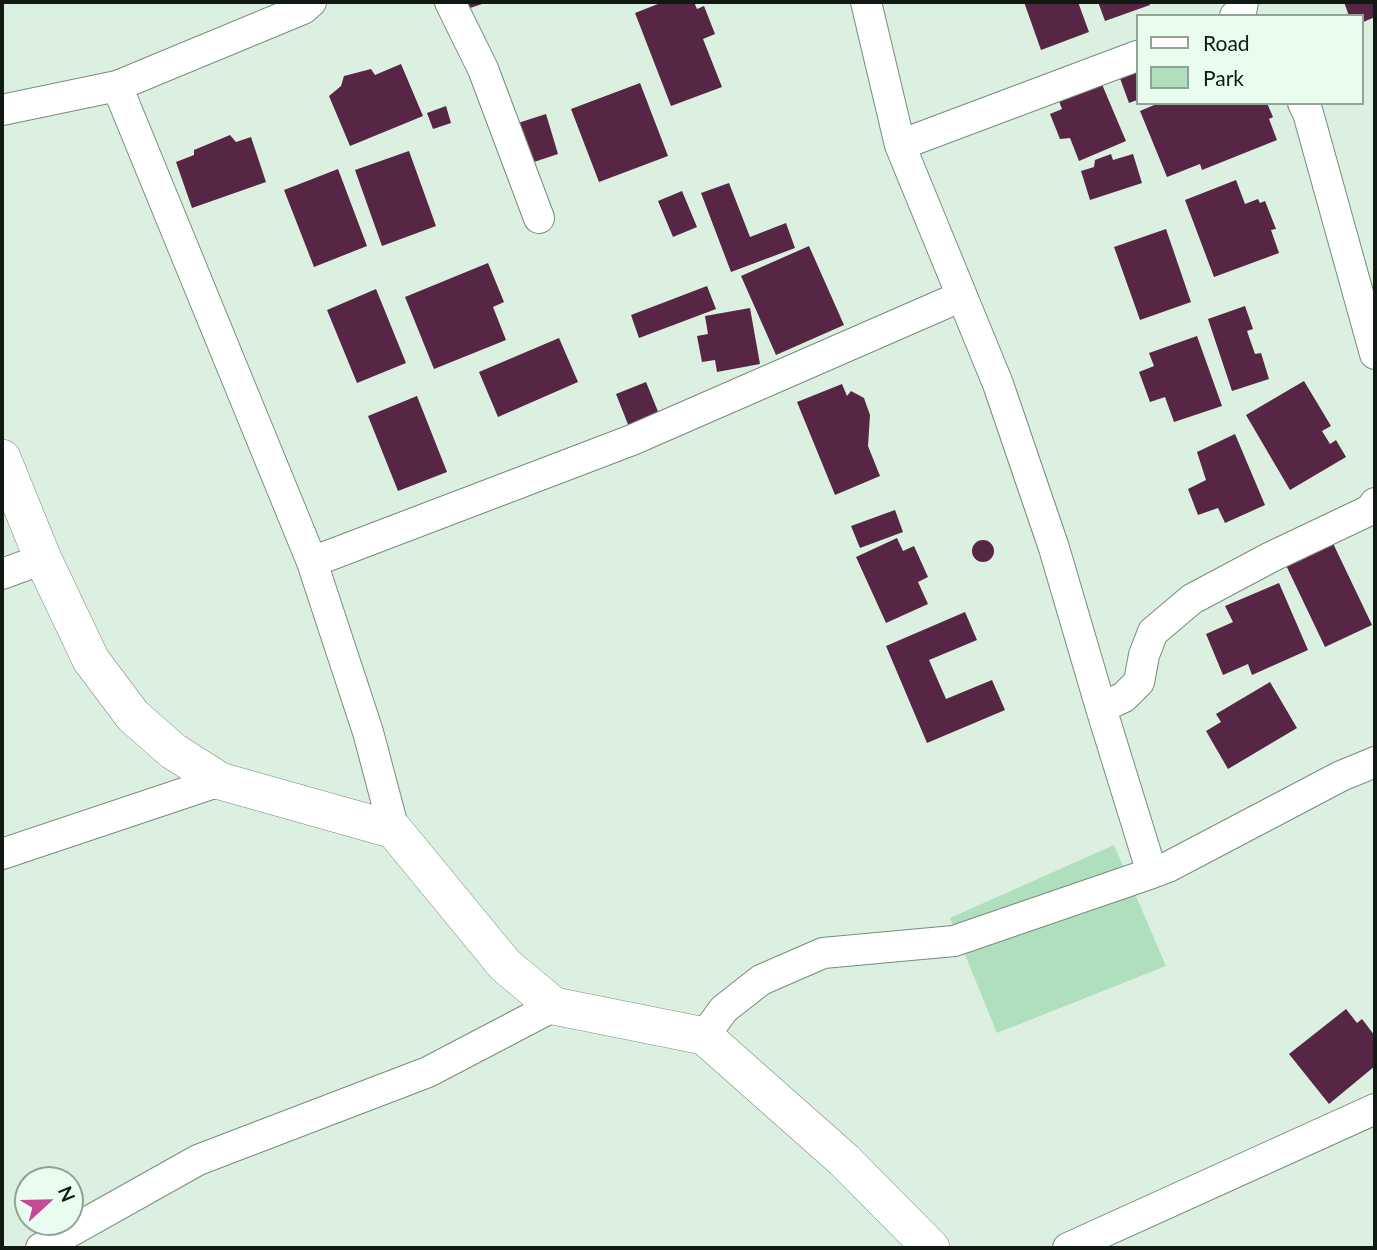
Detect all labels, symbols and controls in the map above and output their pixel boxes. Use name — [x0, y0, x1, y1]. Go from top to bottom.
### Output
legend — [1136, 14, 1363, 105]
text: Road — [1203, 30, 1250, 55]
text: Park — [1203, 65, 1244, 90]
north arrow — [14, 1166, 84, 1236]
text: N — [54, 1183, 80, 1205]

